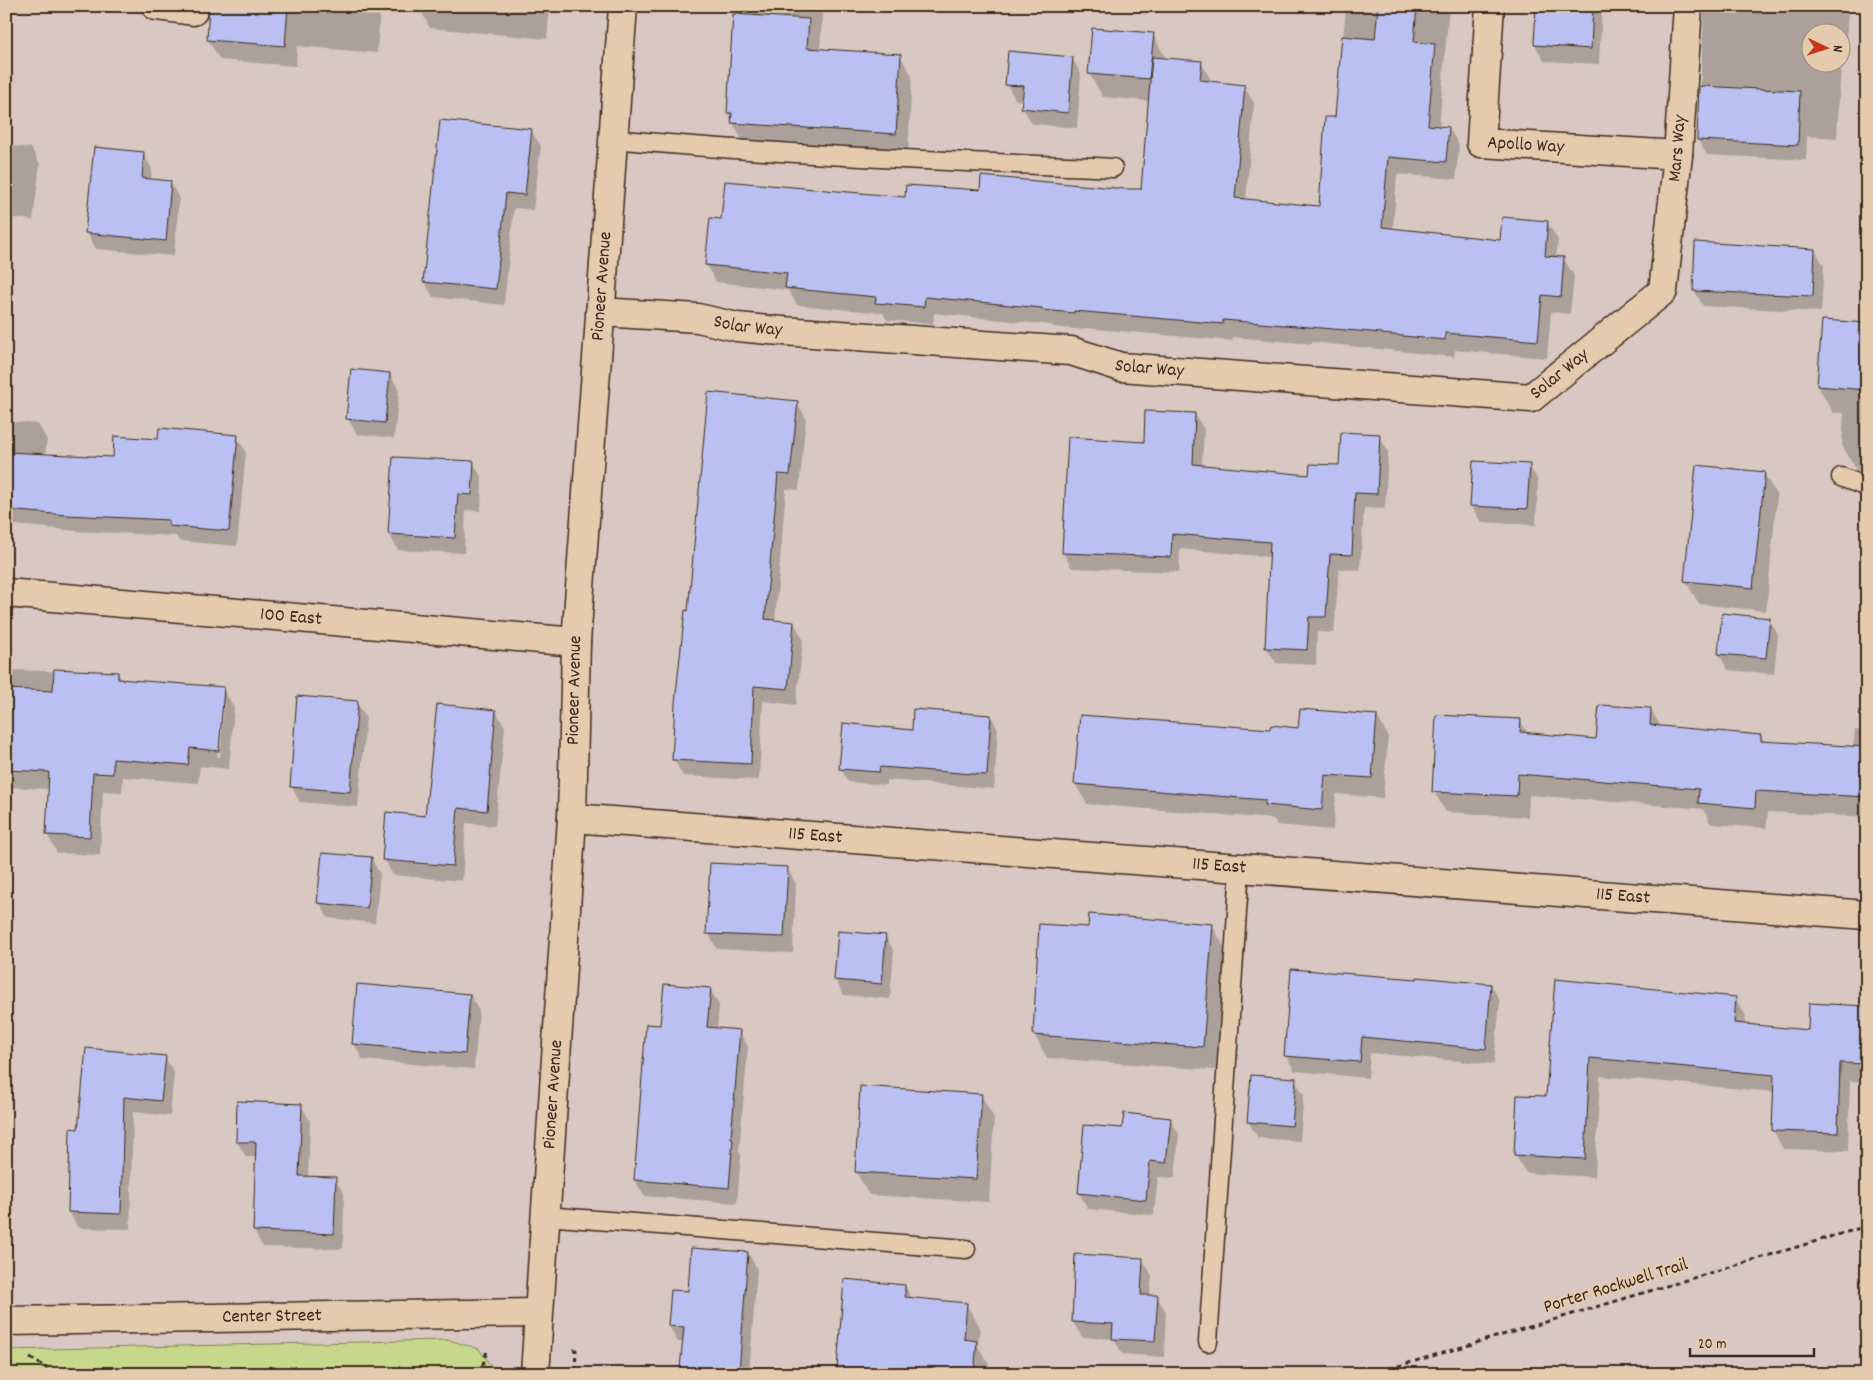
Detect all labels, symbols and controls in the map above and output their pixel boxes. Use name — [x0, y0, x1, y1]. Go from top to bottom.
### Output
north arrow — [1800, 22, 1850, 72]
text: N — [1827, 45, 1847, 53]
street label: Mars Way — [1662, 114, 1694, 183]
street label: Apollo Way — [1486, 130, 1565, 162]
street label: Pioneer Avenue — [585, 231, 620, 342]
street label: Solar Way — [711, 308, 783, 344]
street label: Solar Way — [1525, 342, 1596, 407]
street label: Solar Way — [1111, 352, 1185, 385]
street label: 100 East — [259, 601, 323, 634]
street label: Pioneer Avenue — [560, 635, 590, 745]
street label: 115 East — [787, 821, 843, 852]
street label: 115 East — [1191, 851, 1247, 882]
street label: 115 East — [1595, 881, 1651, 912]
street label: Pioneer Avenue — [536, 1039, 571, 1150]
street label: Porter Rockwell Trail — [1541, 1252, 1692, 1322]
street label: Center Street — [222, 1303, 322, 1331]
scale bar — [1690, 1325, 1814, 1357]
text: 20 m — [1698, 1334, 1726, 1356]

